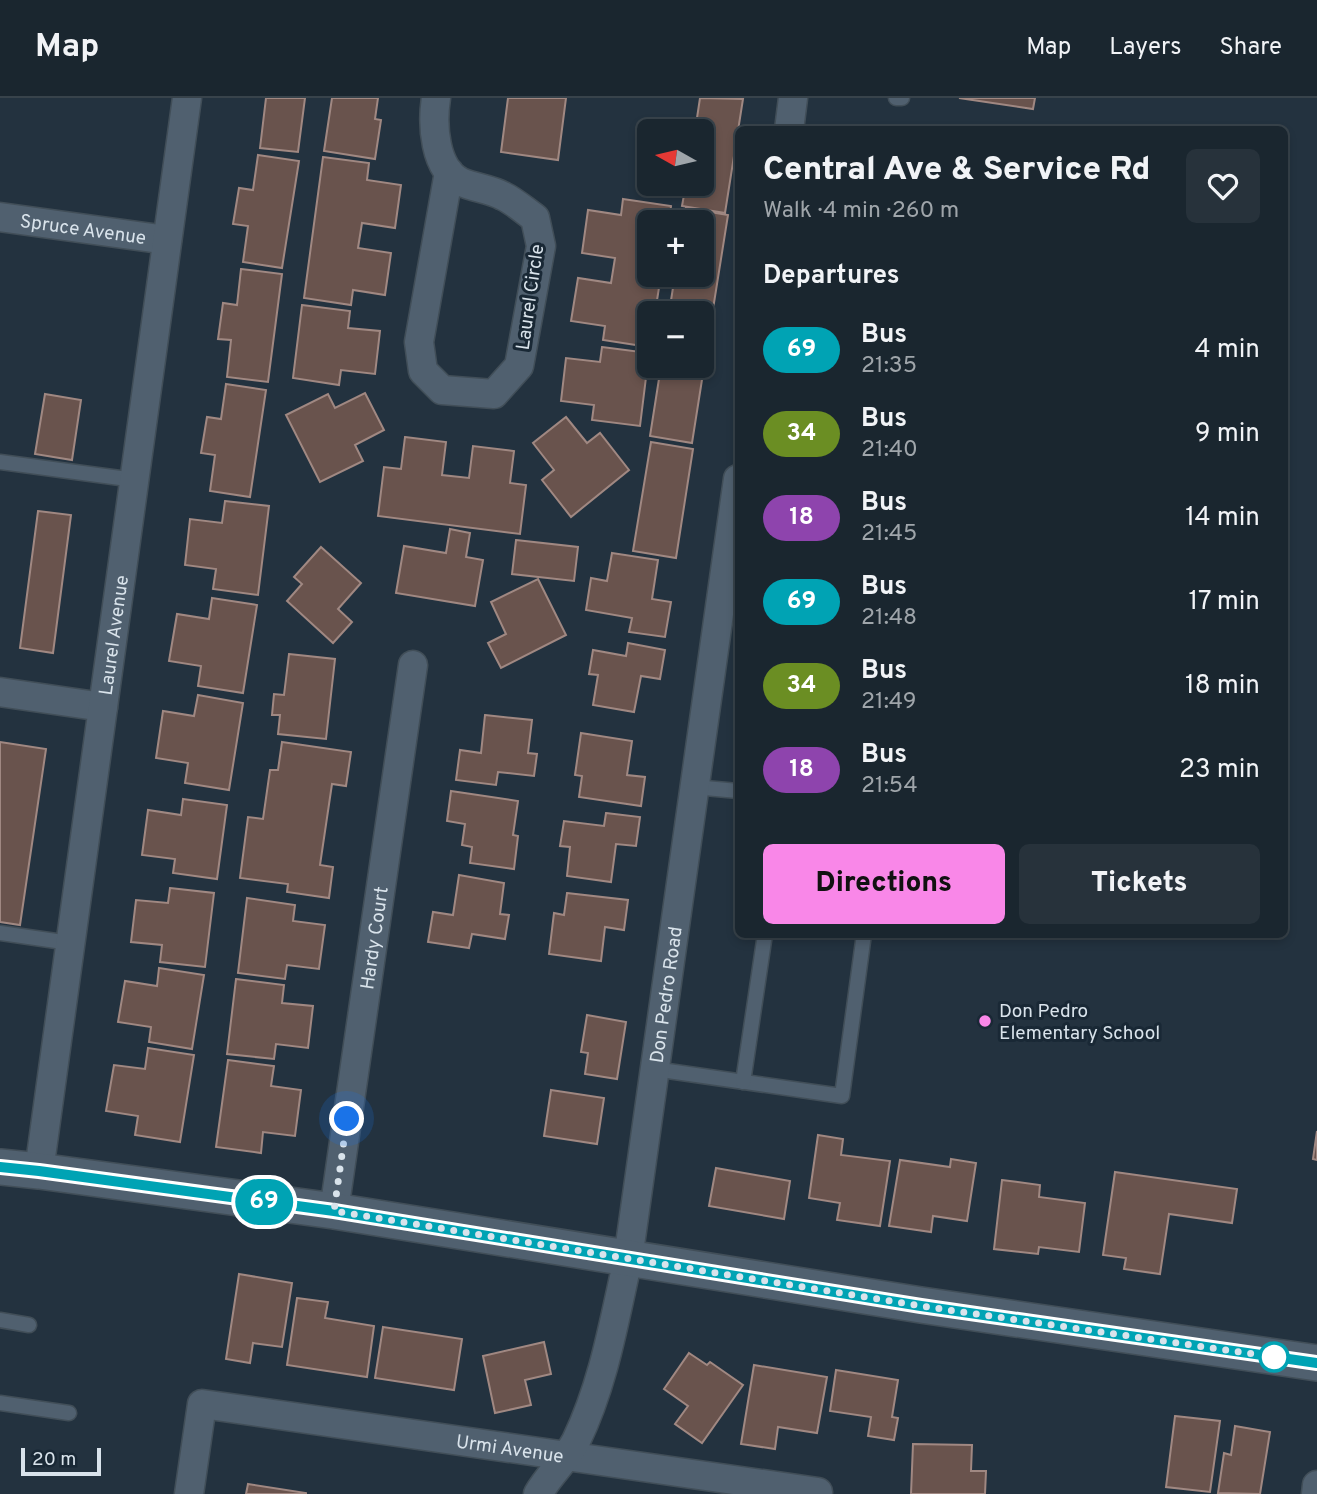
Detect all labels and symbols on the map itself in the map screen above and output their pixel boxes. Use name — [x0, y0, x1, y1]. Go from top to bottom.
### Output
north arrow — [637, 119, 714, 196]
street label: Spruce Avenue — [18, 210, 147, 251]
street label: Laurel Circle — [512, 243, 550, 352]
street label: Laurel Avenue — [95, 574, 135, 697]
street label: Hardy Court — [356, 885, 395, 991]
street label: Don Pedro Road — [646, 925, 689, 1065]
place label: Don Pedro Elementary School — [999, 1000, 1160, 1046]
marker: Don Pedro Elementary School — [977, 1013, 993, 1029]
your location — [329, 1101, 364, 1136]
line badge: 69 — [232, 1179, 296, 1225]
unlabelled marker — [1259, 1342, 1289, 1372]
street label: Urmi Avenue — [454, 1430, 565, 1470]
scale bar — [21, 1445, 102, 1477]

